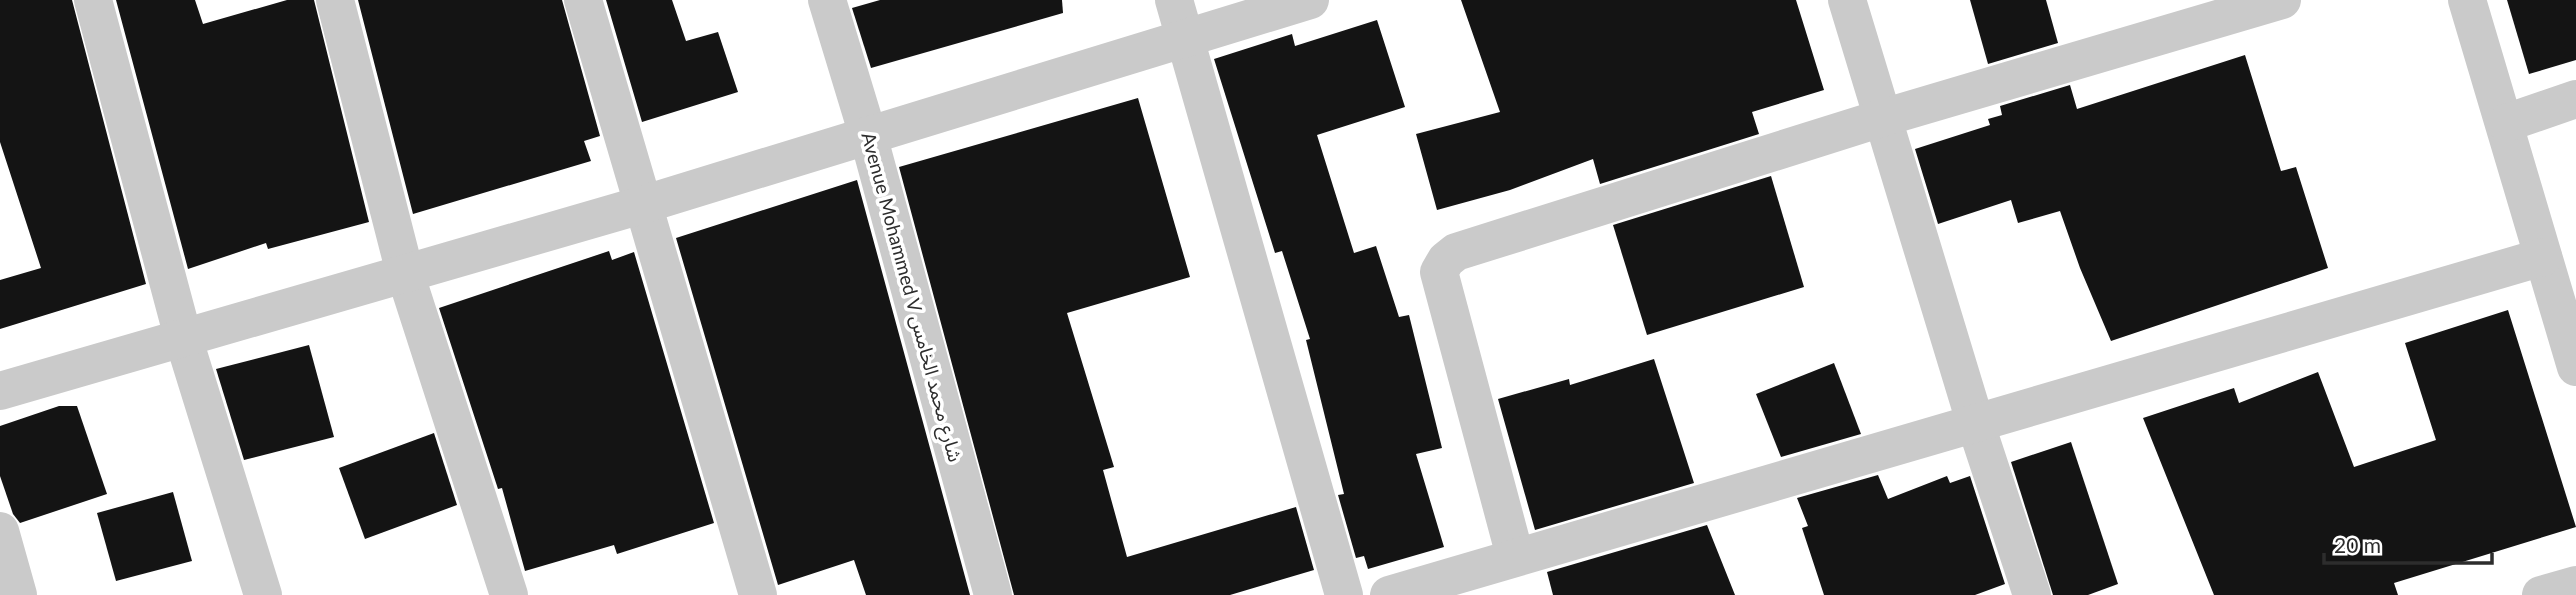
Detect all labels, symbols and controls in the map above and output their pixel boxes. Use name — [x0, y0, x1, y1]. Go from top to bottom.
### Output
street label: Avenue Mohammed V شارع محمد الخامس — [854, 130, 968, 465]
scale bar — [2324, 522, 2492, 566]
text: 20 m — [2334, 532, 2381, 557]

